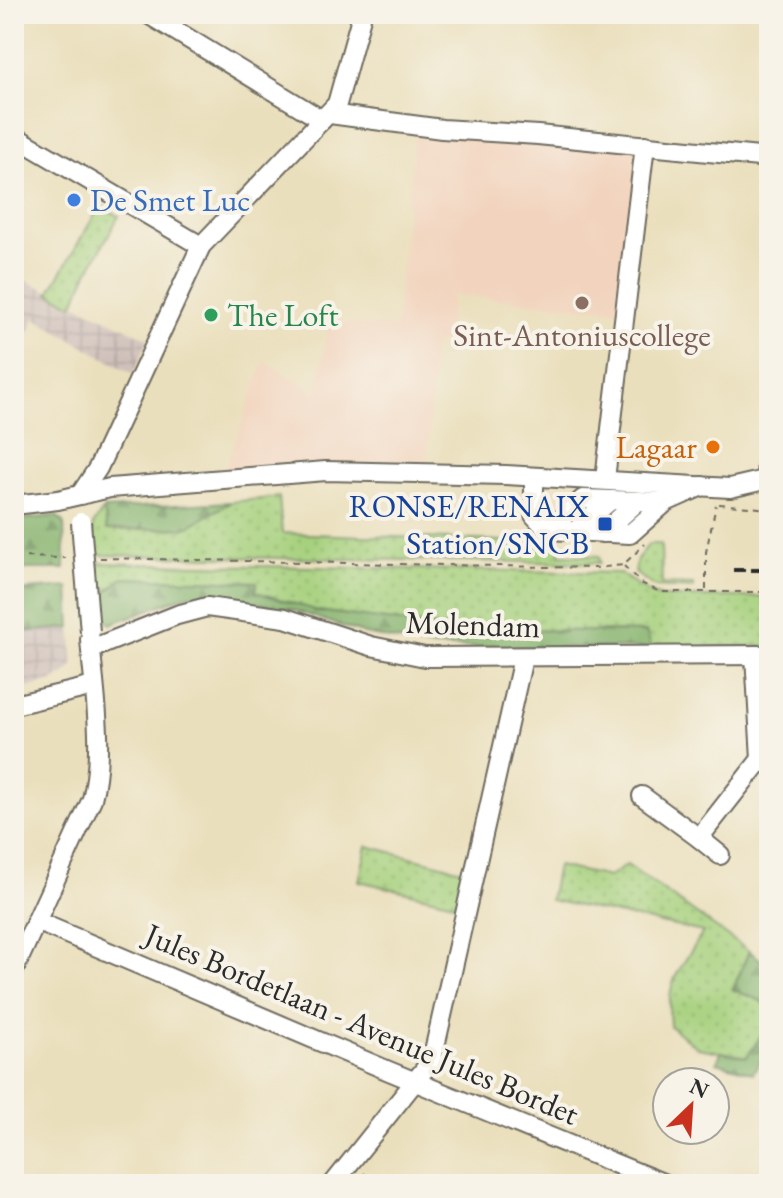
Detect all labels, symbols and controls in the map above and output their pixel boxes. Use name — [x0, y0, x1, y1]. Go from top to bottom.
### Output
place label: De Smet Luc — [90, 179, 250, 221]
marker: De Smet Luc — [65, 191, 83, 209]
place label: The Loft — [227, 294, 339, 336]
marker: Sint-Antoniuscollege — [573, 294, 591, 312]
marker: The Loft — [202, 306, 220, 324]
place label: Sint-Antoniuscollege — [453, 314, 711, 356]
place label: Lagaar — [615, 426, 697, 468]
marker: Lagaar — [704, 438, 722, 456]
place label: RONSE/RENAIX Station/SNCB — [349, 485, 589, 564]
marker: RONSE/RENAIX Station/SNCB — [596, 515, 614, 533]
street label: Molendam — [405, 601, 541, 647]
street label: Jules Bordetlaan - Avenue Jules Bordet — [136, 912, 585, 1135]
north arrow — [651, 1066, 731, 1146]
text: N — [685, 1071, 714, 1105]

